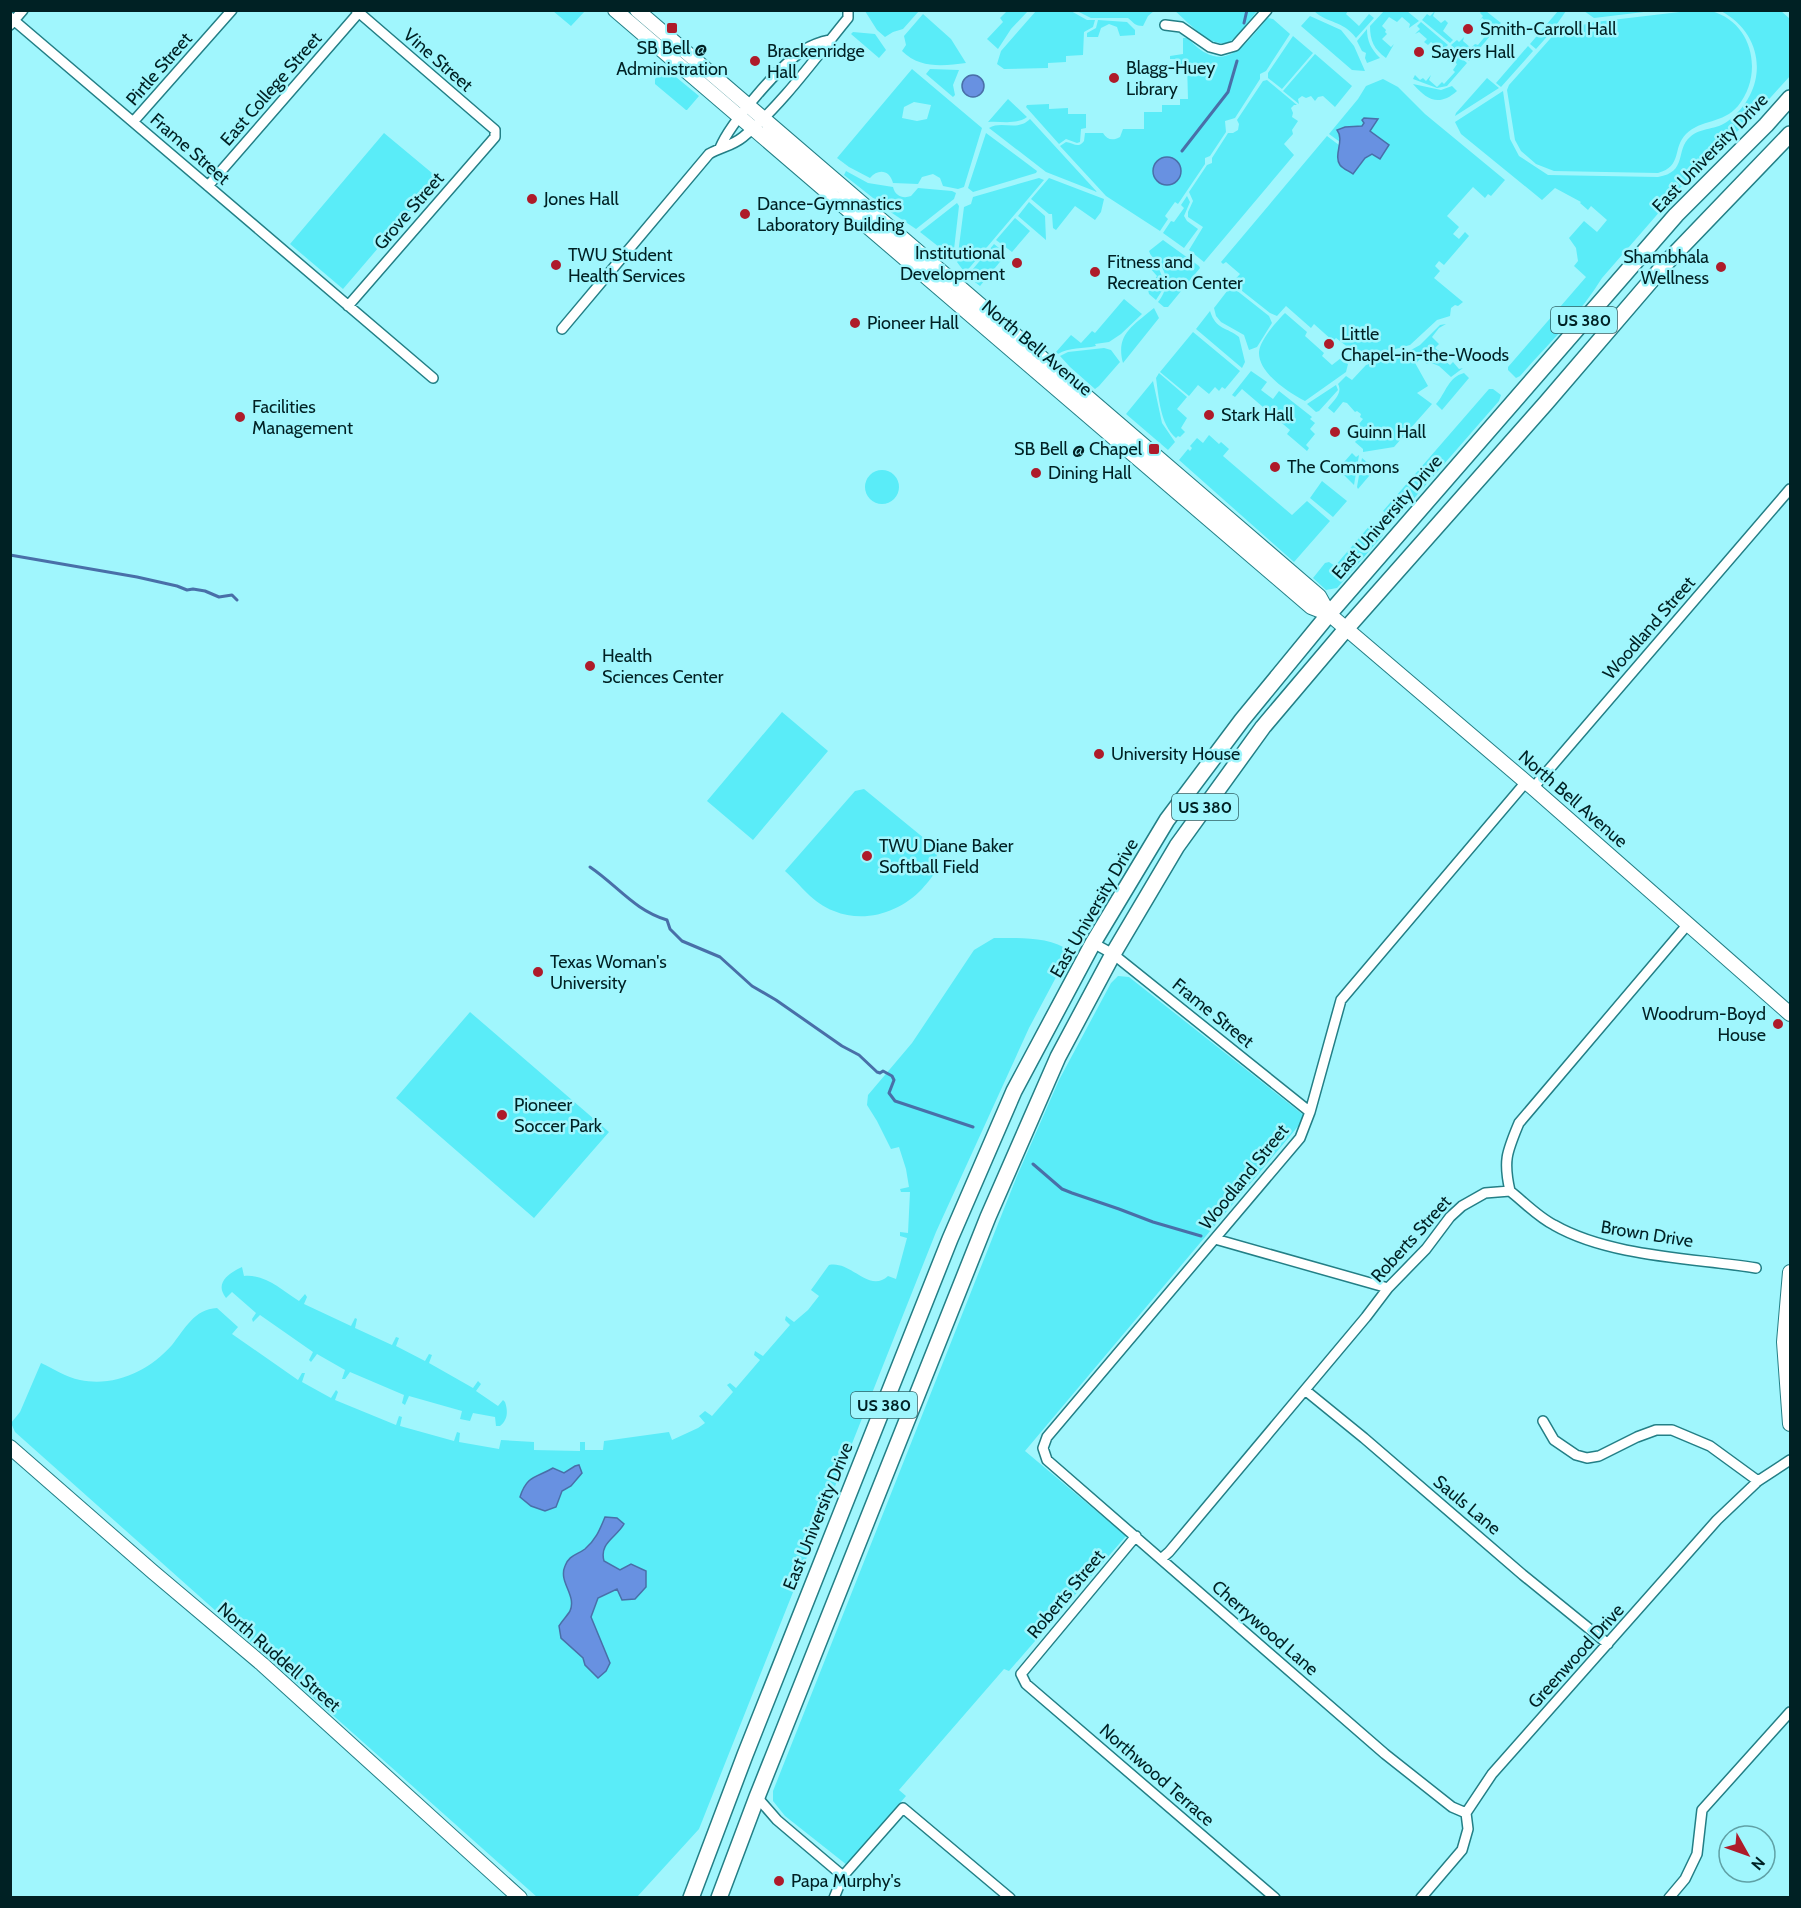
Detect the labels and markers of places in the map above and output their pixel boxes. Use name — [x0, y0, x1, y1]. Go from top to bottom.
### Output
place label: Smith-Carroll Hall — [1480, 18, 1617, 40]
marker: SB Bell @ Administration — [665, 21, 679, 35]
marker: Smith-Carroll Hall — [1461, 22, 1475, 36]
place label: SB Bell @ Administration — [616, 37, 728, 80]
place label: Brackenridge Hall — [767, 40, 865, 83]
place label: Sayers Hall — [1431, 41, 1516, 63]
marker: Sayers Hall — [1412, 45, 1426, 59]
marker: Brackenridge Hall — [748, 54, 762, 68]
place label: Blagg-Huey Library — [1126, 57, 1215, 100]
marker: Blagg-Huey Library — [1107, 71, 1121, 85]
place label: Jones Hall — [543, 188, 619, 210]
marker: Jones Hall — [525, 192, 539, 206]
place label: Dance-Gymnastics Laboratory Building — [757, 193, 905, 236]
marker: Dance-Gymnastics Laboratory Building — [738, 207, 752, 221]
place label: Institutional Development — [900, 242, 1006, 285]
place label: TWU Student Health Services — [568, 244, 685, 287]
place label: Shambhala Wellness — [1623, 246, 1709, 289]
place label: Fitness and Recreation Center — [1107, 251, 1243, 294]
marker: Institutional Development — [1010, 256, 1024, 270]
marker: TWU Student Health Services — [549, 258, 563, 272]
marker: Shambhala Wellness — [1714, 260, 1728, 274]
marker: Fitness and Recreation Center — [1088, 265, 1102, 279]
place label: Pioneer Hall — [867, 312, 960, 334]
marker: Pioneer Hall — [848, 316, 862, 330]
place label: Little Chapel-in-the-Woods — [1341, 323, 1509, 366]
marker: Little Chapel-in-the-Woods — [1322, 337, 1336, 351]
place label: Facilities Management — [252, 396, 353, 439]
place label: Stark Hall — [1221, 404, 1294, 426]
marker: Stark Hall — [1202, 408, 1216, 422]
marker: Facilities Management — [233, 410, 247, 424]
place label: Guinn Hall — [1347, 421, 1427, 443]
marker: Guinn Hall — [1328, 425, 1342, 439]
place label: SB Bell @ Chapel — [1014, 438, 1143, 460]
marker: SB Bell @ Chapel — [1147, 442, 1161, 456]
place label: The Commons — [1287, 456, 1399, 478]
marker: The Commons — [1268, 460, 1282, 474]
place label: Dining Hall — [1048, 462, 1132, 484]
marker: Dining Hall — [1029, 466, 1043, 480]
place label: Health Sciences Center — [602, 645, 724, 688]
marker: Health Sciences Center — [583, 659, 597, 673]
place label: University House — [1111, 743, 1240, 765]
marker: University House — [1092, 747, 1106, 761]
place label: TWU Diane Baker Softball Field — [879, 835, 1014, 878]
marker: TWU Diane Baker Softball Field — [860, 849, 874, 863]
place label: Texas Woman's University — [550, 951, 667, 994]
marker: Texas Woman's University — [531, 965, 545, 979]
place label: Woodrum-Boyd House — [1642, 1003, 1766, 1046]
marker: Woodrum-Boyd House — [1771, 1017, 1785, 1031]
place label: Pioneer Soccer Park — [514, 1094, 603, 1137]
marker: Pioneer Soccer Park — [495, 1108, 509, 1122]
place label: Papa Murphy's — [791, 1870, 901, 1892]
marker: Papa Murphy's — [772, 1874, 786, 1888]

